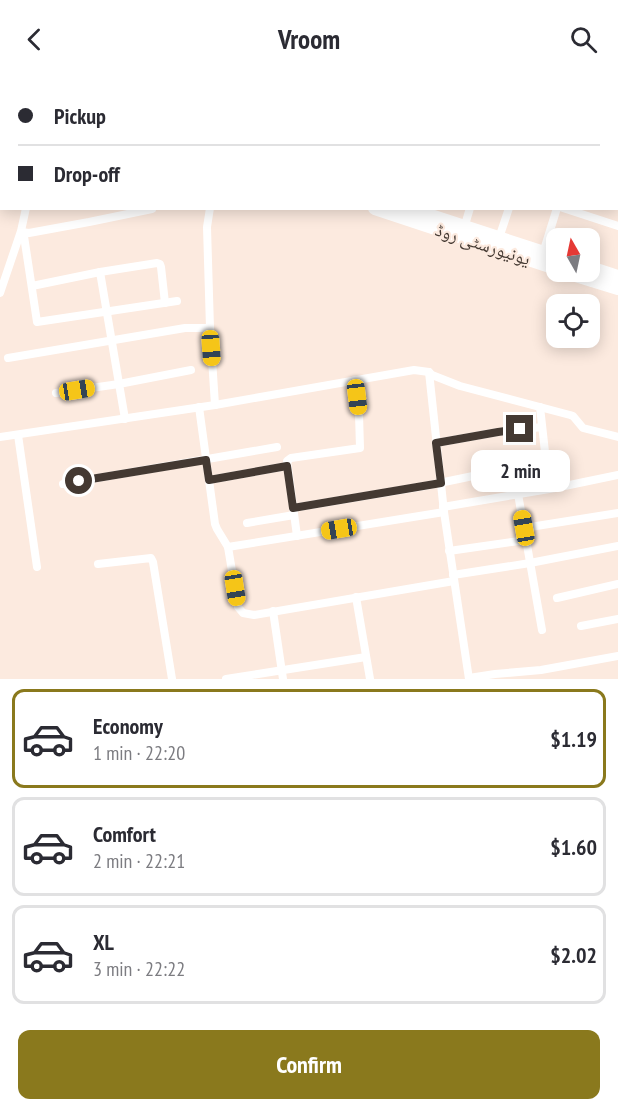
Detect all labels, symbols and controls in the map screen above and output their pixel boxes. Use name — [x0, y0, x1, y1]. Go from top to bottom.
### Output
text: Vroom — [278, 22, 340, 56]
icon: back — [18, 23, 51, 56]
icon: search — [567, 23, 600, 56]
text: Pickup — [54, 102, 106, 130]
text: Drop-off — [54, 160, 120, 188]
street label: یونیورسٹی روڈ — [432, 218, 534, 270]
north arrow — [546, 228, 600, 282]
map controls — [546, 228, 600, 348]
button: locate — [546, 294, 600, 348]
car — [201, 329, 221, 367]
car — [58, 378, 96, 402]
car — [346, 378, 368, 416]
route end — [506, 415, 533, 442]
callout: 2 min — [470, 450, 570, 492]
text: 2 min — [500, 458, 541, 484]
route start — [65, 467, 92, 494]
car — [512, 509, 536, 547]
car — [320, 517, 358, 541]
car — [223, 569, 247, 607]
icon: car — [21, 712, 75, 766]
text: Economy — [93, 712, 163, 740]
text: $1.19 — [550, 725, 597, 753]
text: 1 min · 22:20 — [93, 740, 185, 766]
icon: car — [21, 820, 75, 874]
text: Comfort — [93, 820, 156, 848]
text: $1.60 — [550, 833, 597, 861]
text: 2 min · 22:21 — [93, 848, 185, 874]
icon: car — [21, 928, 75, 982]
text: XL — [93, 928, 114, 956]
text: $2.02 — [550, 941, 597, 969]
text: 3 min · 22:22 — [93, 956, 185, 982]
button: Confirm — [18, 1030, 600, 1099]

